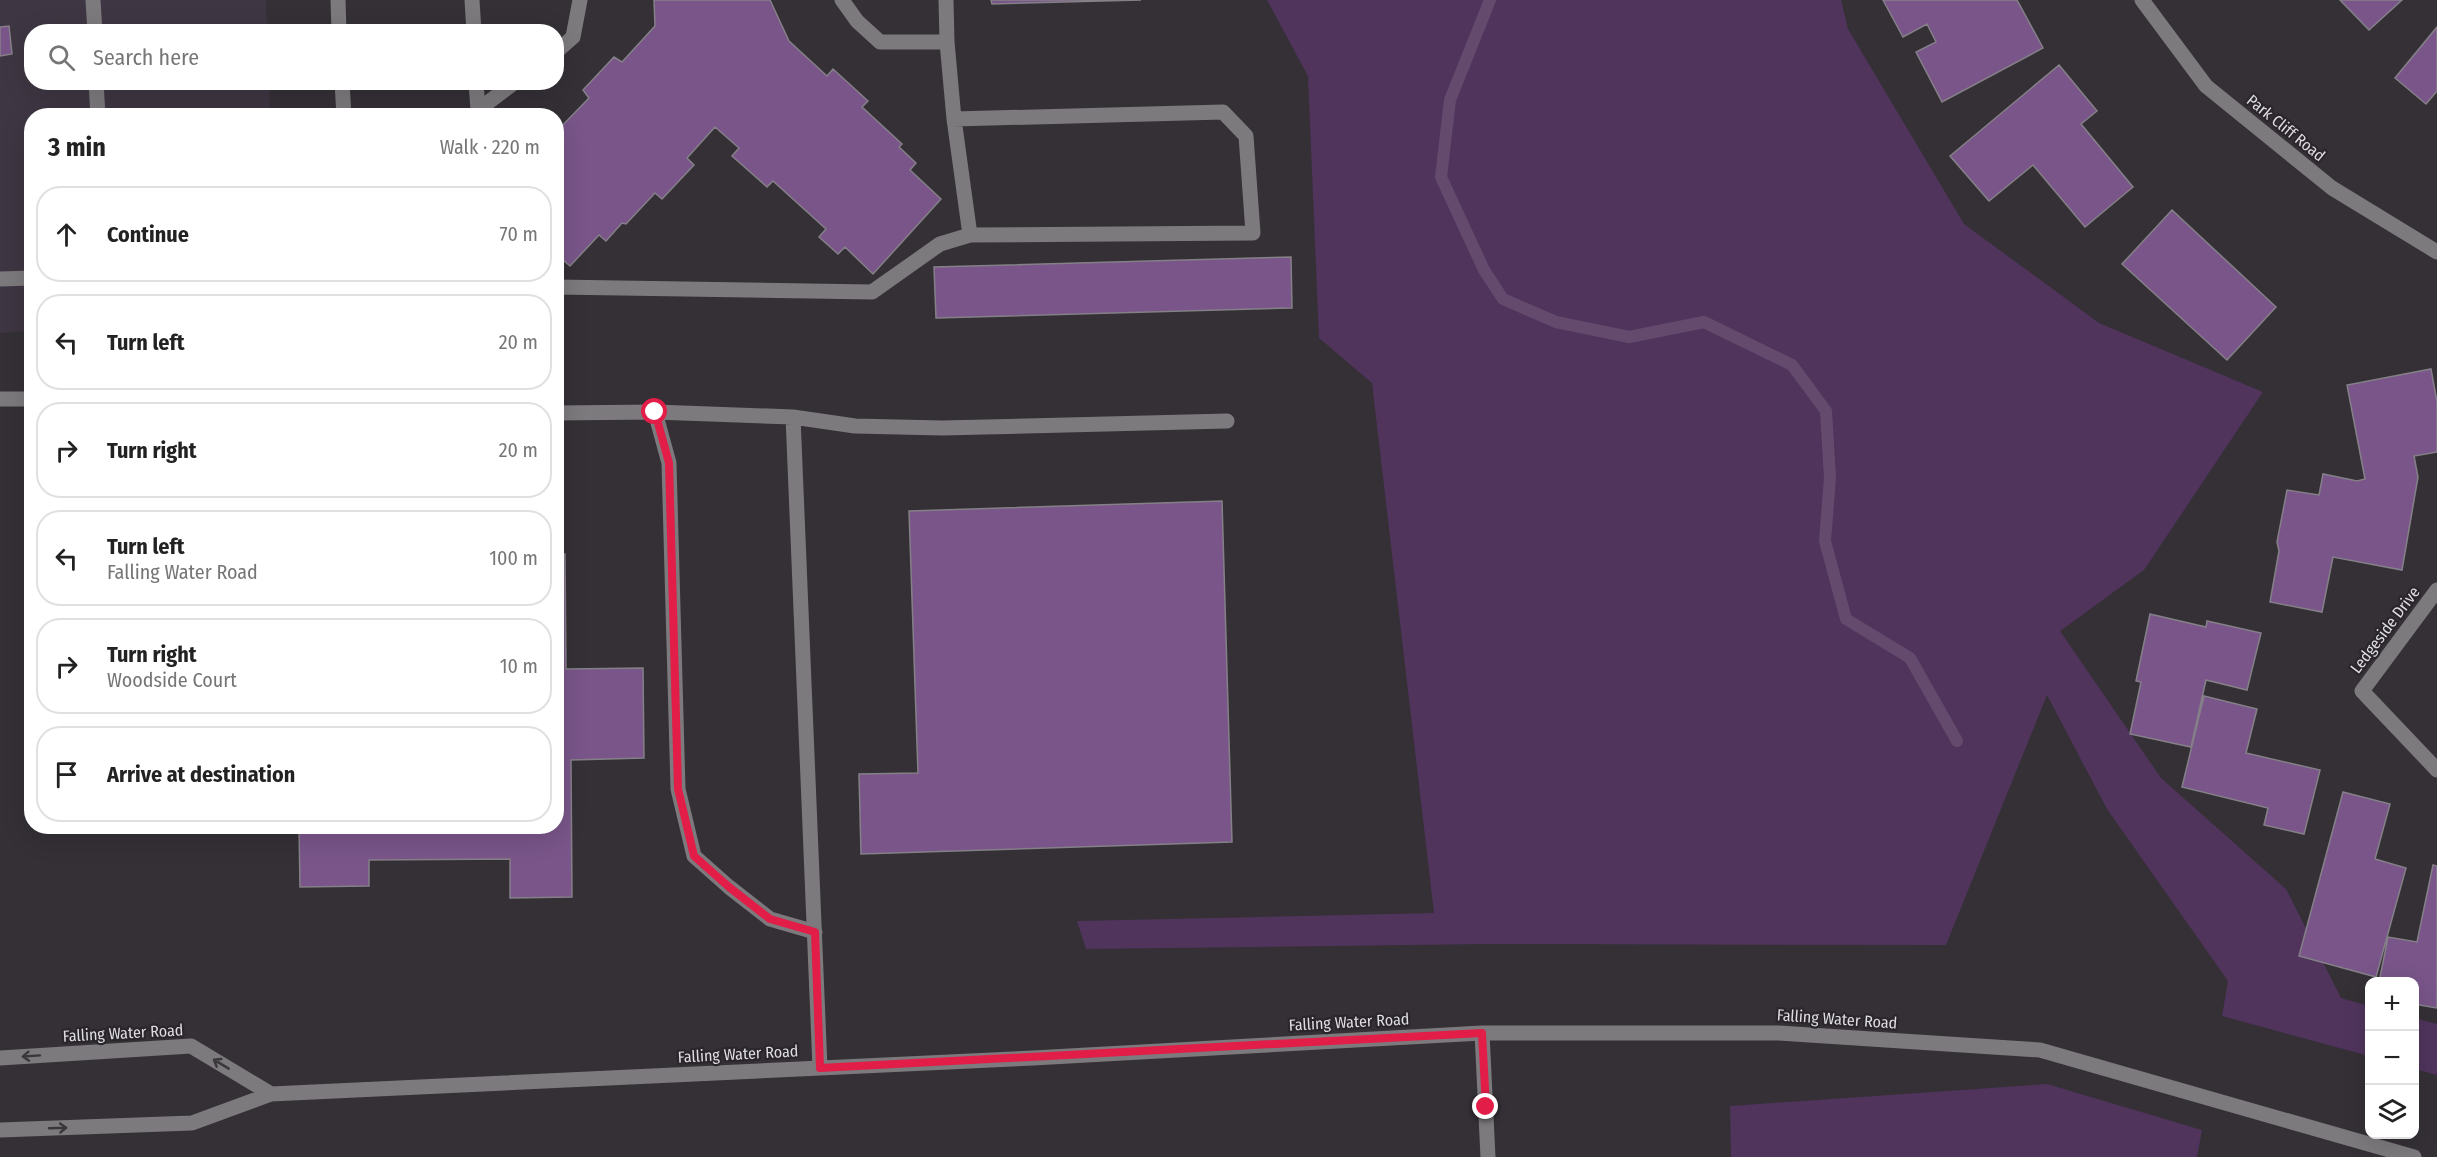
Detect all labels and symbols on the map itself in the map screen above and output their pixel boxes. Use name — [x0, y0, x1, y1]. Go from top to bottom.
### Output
street label: Park Cliff Road — [2243, 91, 2329, 165]
route start — [641, 398, 667, 424]
street label: Ledgeside Drive — [2346, 583, 2424, 677]
street label: Falling Water Road — [1776, 1005, 1898, 1033]
street label: Falling Water Road — [1288, 1009, 1410, 1035]
street label: Falling Water Road — [62, 1020, 184, 1046]
street label: Falling Water Road — [677, 1041, 799, 1067]
one-way arrow — [22, 1051, 42, 1062]
one-way arrow — [213, 1058, 230, 1070]
route end — [1472, 1093, 1498, 1119]
one-way arrow — [48, 1122, 68, 1134]

